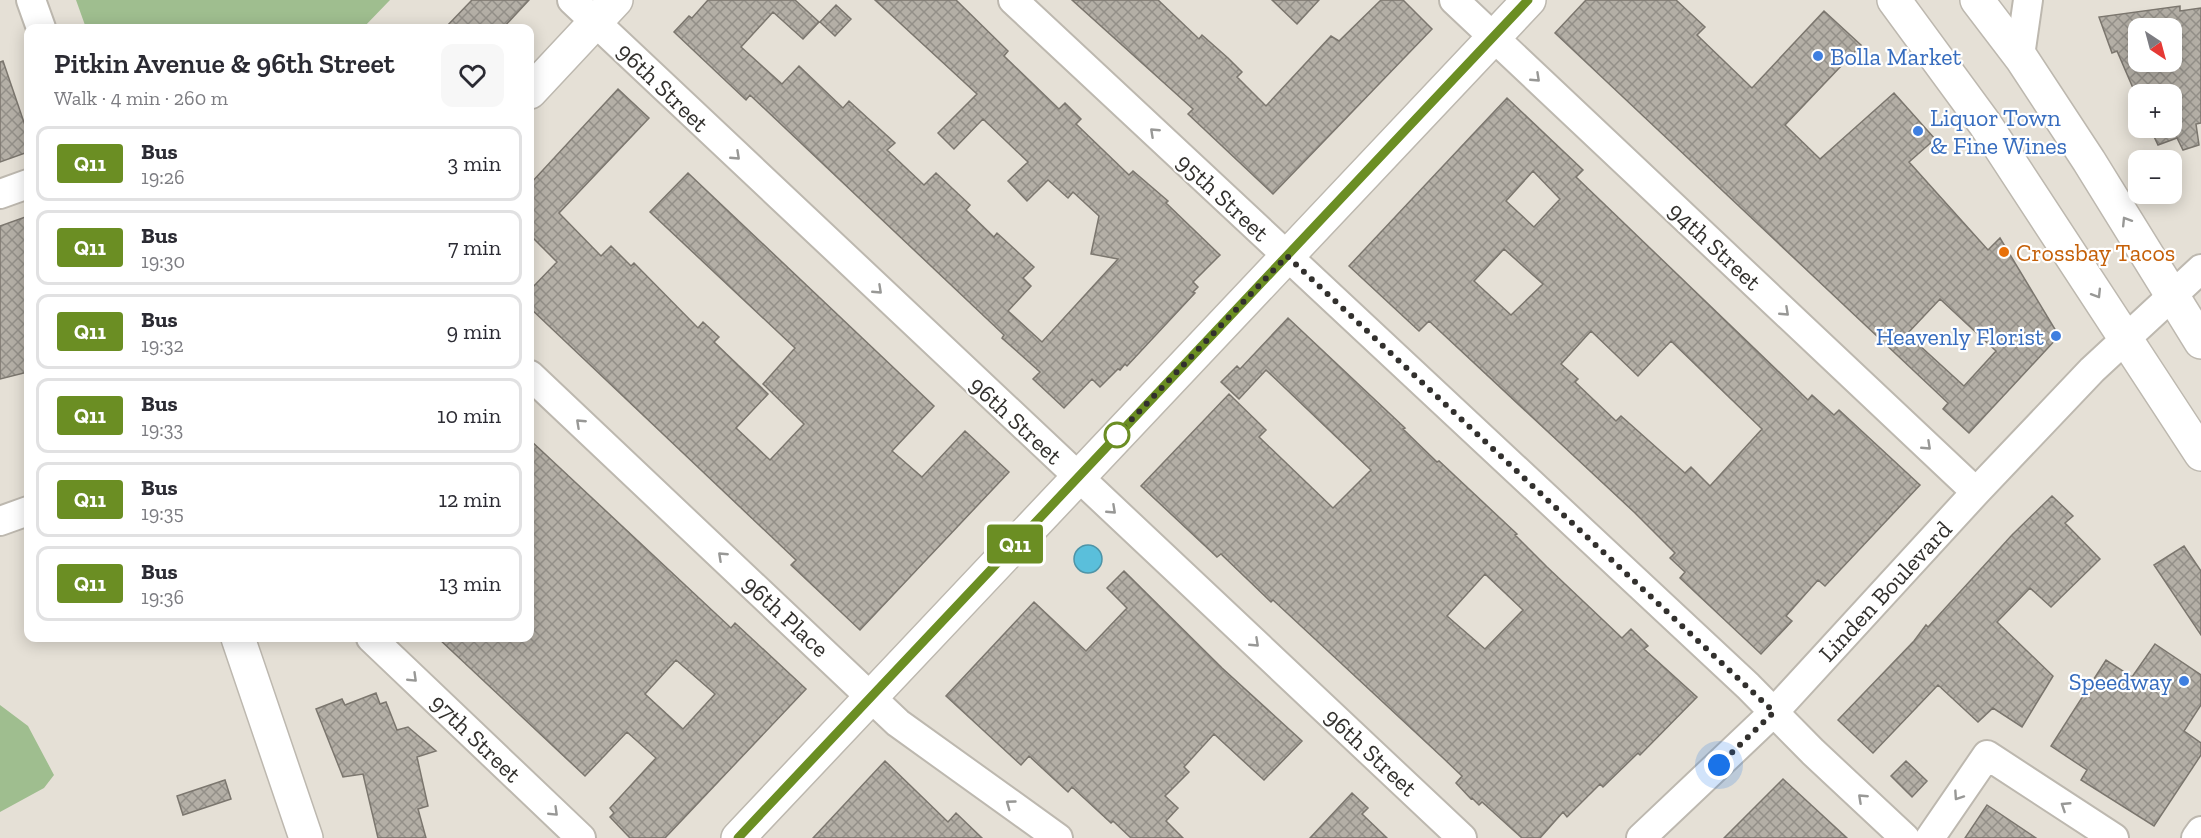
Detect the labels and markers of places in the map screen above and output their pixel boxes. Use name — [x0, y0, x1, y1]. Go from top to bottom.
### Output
place label: Bolla Market — [1830, 42, 1961, 71]
marker: Bolla Market — [1811, 49, 1825, 63]
place label: Liquor Town & Fine Wines — [1930, 103, 2067, 160]
marker: Liquor Town & Fine Wines — [1911, 124, 1925, 138]
place label: Crossbay Tacos — [2016, 238, 2175, 267]
marker: Crossbay Tacos — [1997, 245, 2011, 259]
place label: Heavenly Florist — [1876, 322, 2044, 351]
marker: Heavenly Florist — [2049, 329, 2063, 343]
unlabelled marker — [1104, 422, 1130, 448]
place label: Speedway — [2069, 667, 2173, 696]
marker: Speedway — [2177, 674, 2191, 688]

